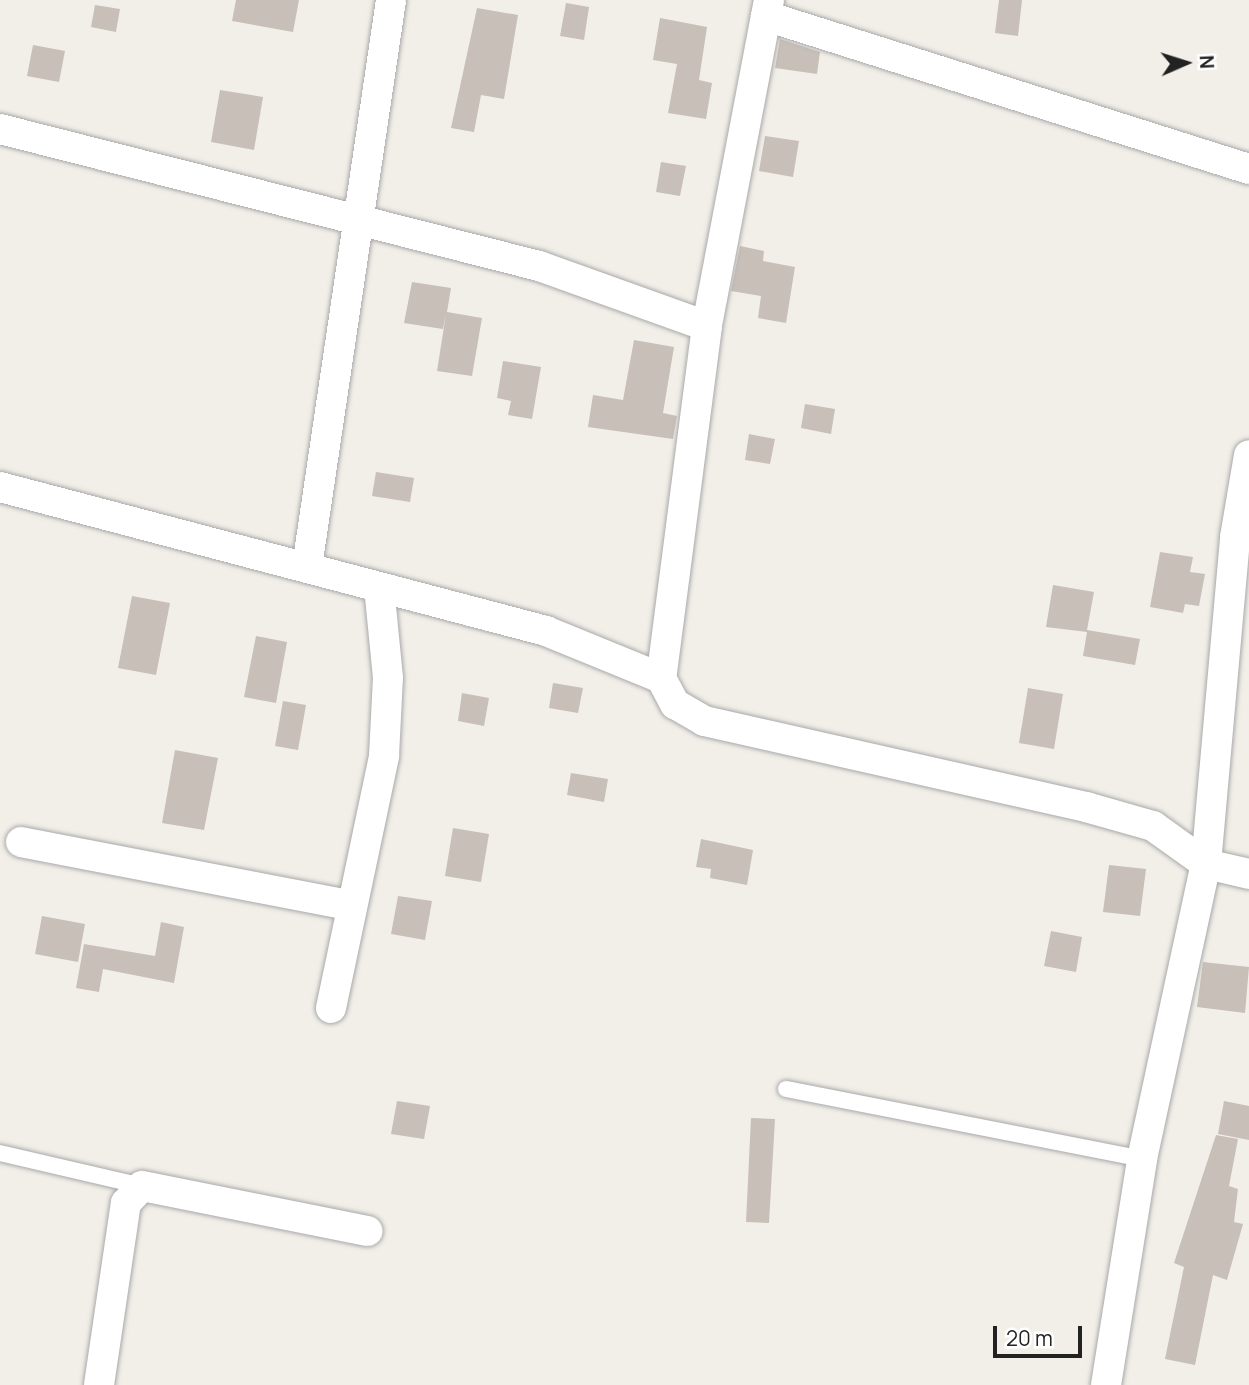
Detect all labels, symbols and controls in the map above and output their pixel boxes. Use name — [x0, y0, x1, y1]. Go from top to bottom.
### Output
north arrow — [1151, 28, 1221, 98]
text: N — [1194, 54, 1220, 69]
scale bar — [997, 1312, 1086, 1356]
text: 20 m — [1006, 1324, 1053, 1352]

